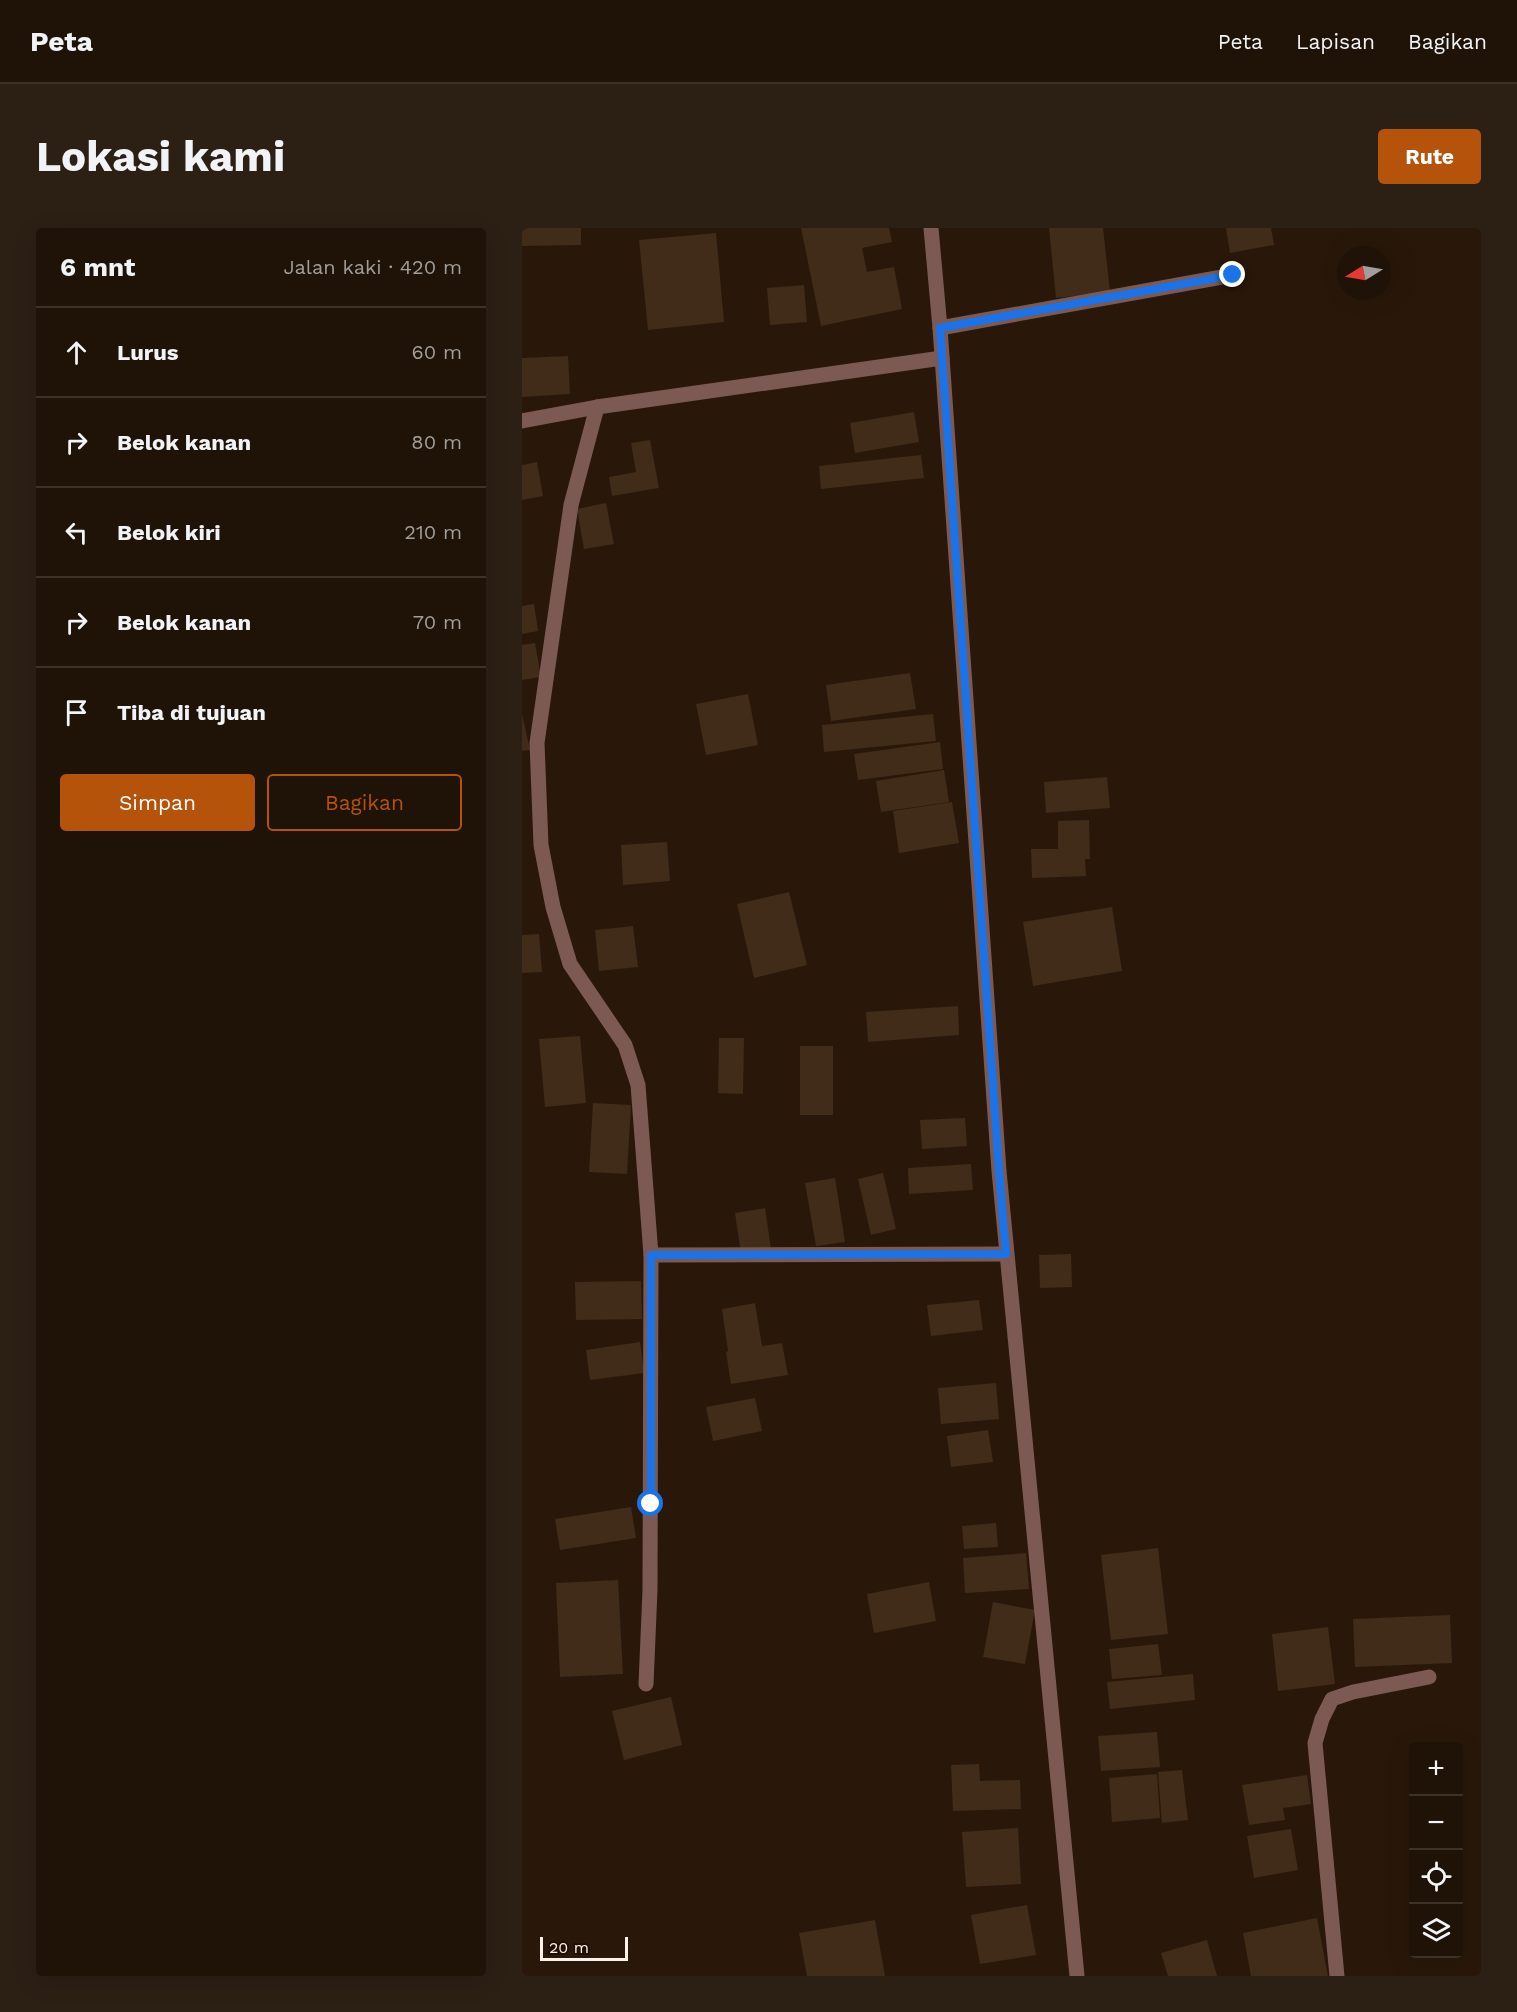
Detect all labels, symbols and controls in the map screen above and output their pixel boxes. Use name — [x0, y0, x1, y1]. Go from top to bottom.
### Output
text: Peta — [30, 25, 93, 58]
text: Peta — [1218, 29, 1263, 54]
text: Lapisan — [1296, 29, 1375, 54]
text: Bagikan — [1408, 29, 1487, 54]
button: Rute — [1378, 129, 1481, 184]
text: Lokasi kami — [36, 132, 285, 181]
north arrow — [1337, 246, 1391, 300]
text: 6 mnt — [60, 252, 135, 282]
text: Jalan kaki · 420 m — [284, 255, 462, 279]
route end — [1219, 261, 1245, 287]
icon: ahead — [60, 336, 93, 369]
text: Lurus — [117, 340, 179, 365]
text: 60 m — [412, 340, 462, 364]
icon: right — [60, 426, 93, 459]
text: Belok kanan — [117, 430, 251, 455]
text: 80 m — [411, 430, 462, 454]
icon: left — [60, 516, 93, 549]
text: Belok kiri — [117, 520, 221, 545]
text: 210 m — [404, 520, 462, 544]
icon: right — [60, 606, 93, 639]
text: Belok kanan — [117, 610, 251, 635]
text: 70 m — [413, 610, 462, 634]
icon: arrive — [60, 696, 93, 729]
text: Tiba di tujuan — [117, 700, 266, 725]
button: Simpan — [60, 774, 255, 831]
button: Bagikan — [267, 774, 462, 831]
route start — [637, 1490, 663, 1516]
map controls — [1409, 1742, 1463, 1958]
button: + — [1409, 1742, 1463, 1796]
button: − — [1409, 1796, 1463, 1850]
button: locate — [1409, 1850, 1463, 1904]
button: layers — [1409, 1904, 1463, 1958]
scale bar — [540, 1934, 628, 1962]
text: 20 m — [549, 1938, 589, 1957]

